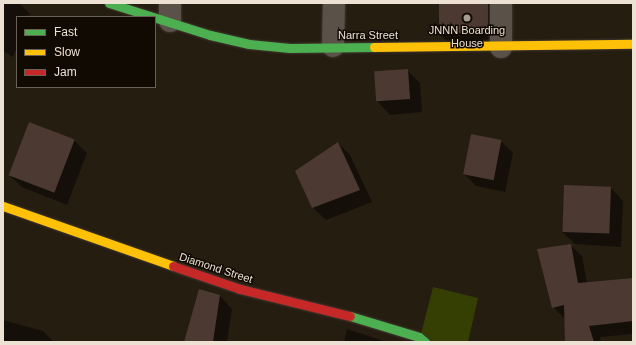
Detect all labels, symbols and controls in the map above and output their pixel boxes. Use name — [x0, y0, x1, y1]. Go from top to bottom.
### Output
marker: JNNN Boarding House — [462, 13, 472, 23]
legend — [16, 16, 156, 88]
place label: JNNN Boarding House — [429, 24, 505, 50]
text: Fast — [54, 25, 77, 39]
street label: Narra Street — [338, 28, 398, 42]
text: Slow — [54, 45, 80, 59]
text: Jam — [54, 65, 77, 79]
street label: Diamond Street — [178, 250, 254, 286]

